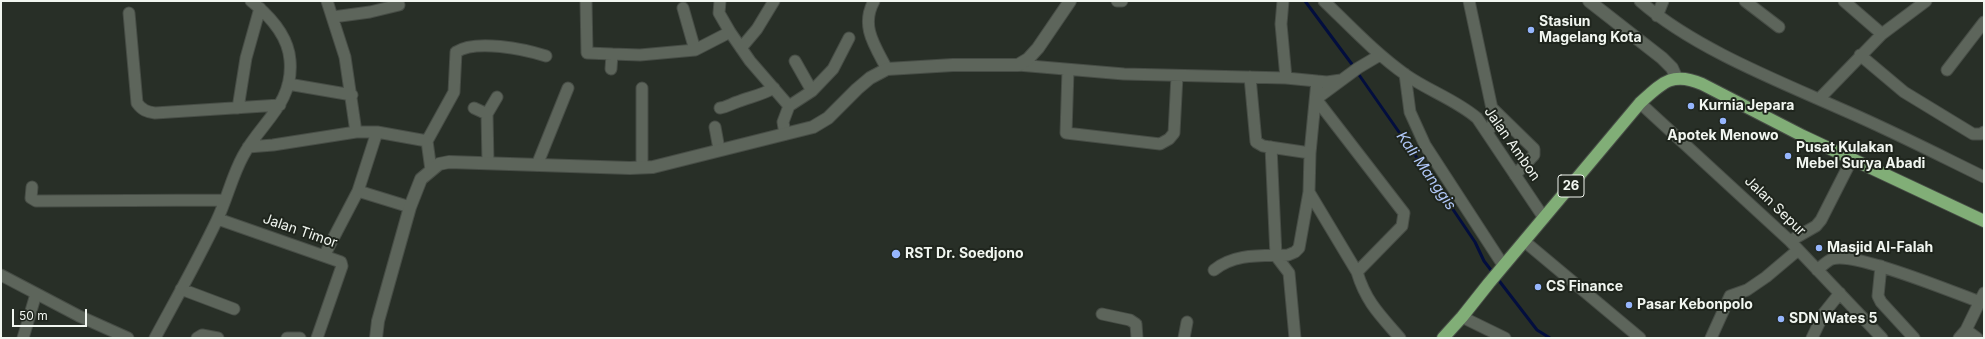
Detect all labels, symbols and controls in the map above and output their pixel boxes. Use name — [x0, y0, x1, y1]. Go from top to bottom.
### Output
place label: Stasiun Magelang Kota — [1539, 14, 1642, 46]
marker: Stasiun Magelang Kota — [1526, 25, 1536, 35]
place label: Kurnia Jepara — [1699, 98, 1794, 114]
marker: Kurnia Jepara — [1686, 101, 1696, 111]
street label: Jalan Ambon — [1480, 104, 1544, 184]
marker: Apotek Menowo — [1718, 116, 1728, 126]
water label: Kali Manggis — [1392, 128, 1460, 214]
place label: Apotek Menowo — [1667, 128, 1779, 144]
place label: Pusat Kulakan Mebel Surya Abadi — [1796, 140, 1925, 172]
marker: Pusat Kulakan Mebel Surya Abadi — [1783, 151, 1793, 161]
street label: Jalan Sepur — [1741, 173, 1809, 239]
road number: 26 — [1558, 175, 1584, 197]
street label: Jalan Timor — [261, 210, 339, 252]
place label: Masjid Al-Falah — [1827, 240, 1933, 256]
marker: Masjid Al-Falah — [1814, 243, 1824, 253]
place label: RST Dr. Soedjono — [905, 246, 1024, 262]
marker: RST Dr. Soedjono — [890, 248, 902, 260]
place label: CS Finance — [1546, 279, 1623, 295]
marker: CS Finance — [1533, 282, 1543, 292]
place label: Pasar Kebonpolo — [1637, 297, 1753, 313]
marker: Pasar Kebonpolo — [1624, 300, 1634, 310]
scale bar — [14, 301, 89, 327]
text: 50 m — [19, 308, 48, 323]
place label: SDN Wates 5 — [1789, 311, 1878, 327]
marker: SDN Wates 5 — [1776, 314, 1786, 324]

